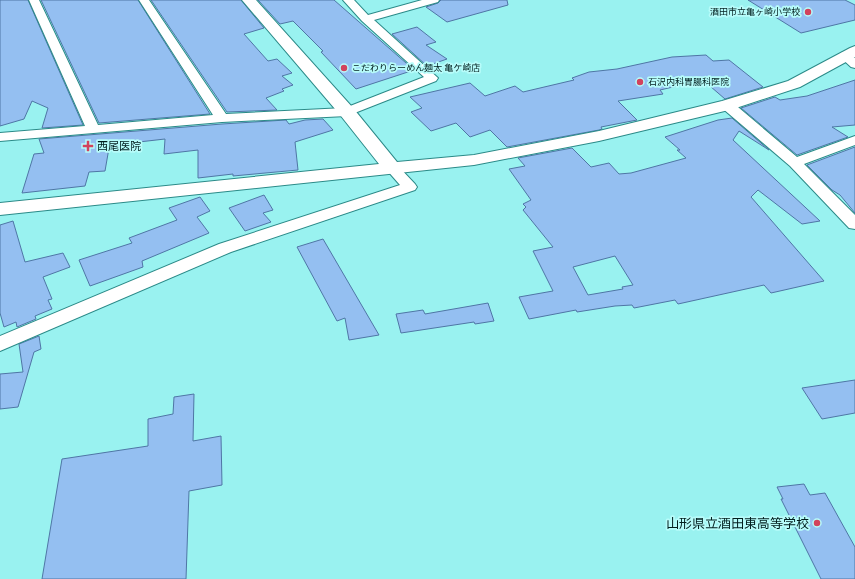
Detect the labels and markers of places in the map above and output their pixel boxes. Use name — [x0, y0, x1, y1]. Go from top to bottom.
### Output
place label: 酒田市立亀ヶ崎小学校 — [710, 6, 800, 17]
marker: 酒田市立亀ヶ崎小学校 — [803, 7, 813, 17]
place label: こだわりらーめん麺太 亀ケ崎店 — [352, 62, 480, 73]
marker: こだわりらーめん麺太 亀ケ崎店 — [339, 63, 349, 73]
place label: 石沢内科胃腸科医院 — [648, 76, 729, 87]
marker: 石沢内科胃腸科医院 — [635, 77, 645, 87]
place label: 西尾医院 — [97, 139, 141, 153]
marker: 西尾医院 — [82, 140, 94, 152]
place label: 山形県立酒田東高等学校 — [666, 515, 809, 531]
marker: 山形県立酒田東高等学校 — [812, 518, 822, 528]

